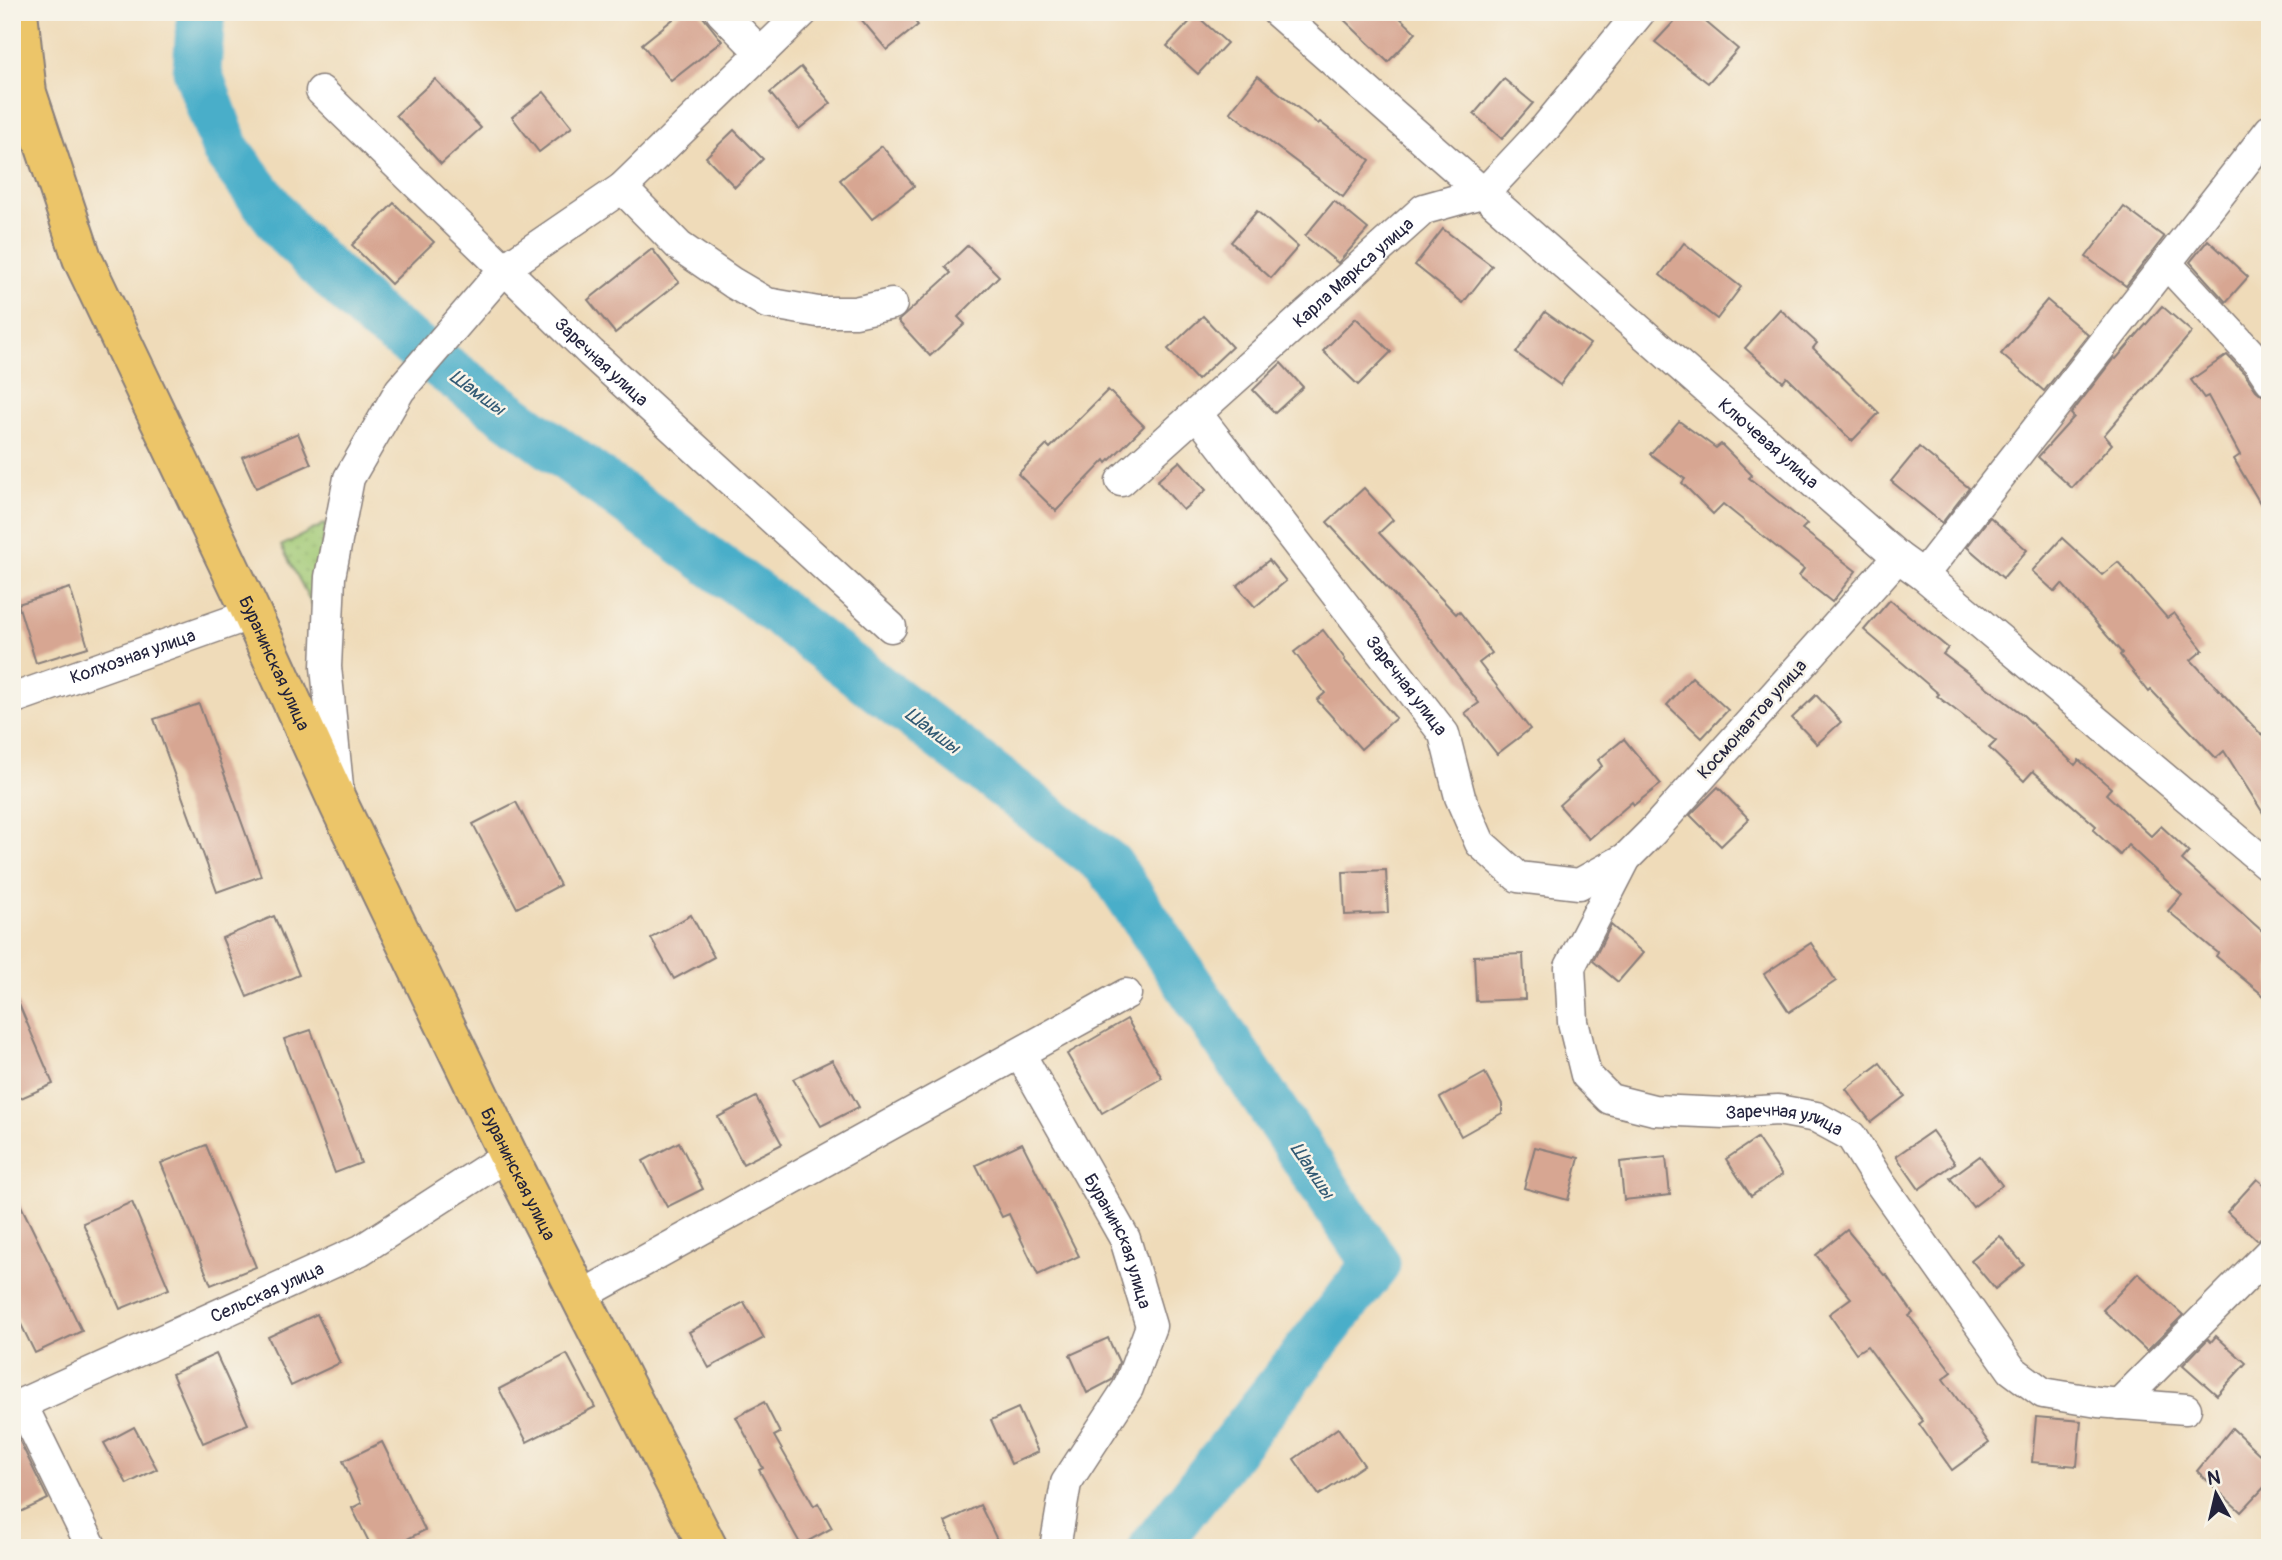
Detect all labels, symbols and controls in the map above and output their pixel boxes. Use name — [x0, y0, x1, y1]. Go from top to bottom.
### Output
street label: Карла Маркса улица — [1288, 213, 1419, 333]
street label: Заречная улица — [549, 313, 653, 412]
water label: Шамшы — [445, 365, 511, 422]
street label: Ключевая улица — [1713, 393, 1823, 494]
street label: Буранинская улица — [233, 592, 315, 734]
street label: Колхозная улица — [67, 624, 199, 690]
street label: Заречная улица — [1360, 631, 1452, 740]
street label: Космонавтов улица — [1693, 655, 1812, 784]
water label: Шамшы — [900, 702, 966, 760]
street label: Заречная улица — [1725, 1099, 1847, 1141]
street label: Буранинская улица — [475, 1104, 561, 1244]
water label: Шамшы — [1285, 1138, 1341, 1205]
street label: Буранинская улица — [1078, 1170, 1156, 1311]
street label: Сельская улица — [207, 1257, 327, 1329]
north arrow — [2180, 1458, 2250, 1528]
text: N — [2206, 1465, 2222, 1491]

